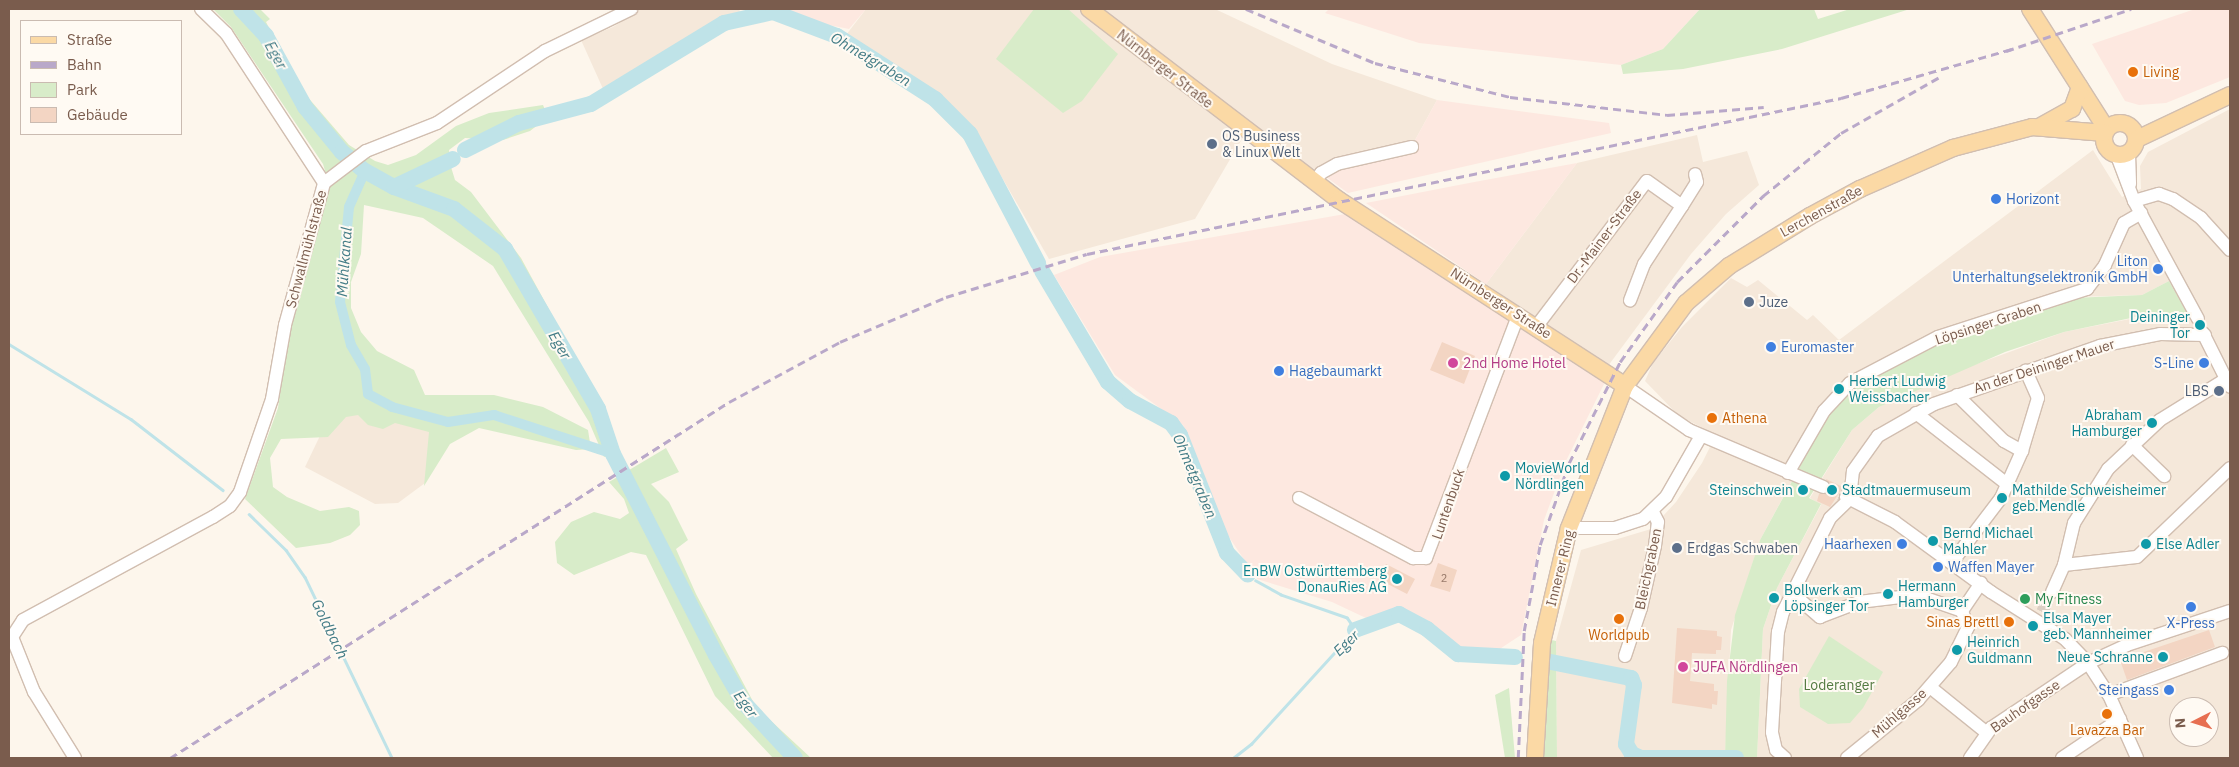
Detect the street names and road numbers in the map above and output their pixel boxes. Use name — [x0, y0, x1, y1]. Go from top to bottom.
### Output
street label: Nürnberger Straße — [1114, 26, 1216, 112]
street label: Lerchenstraße — [1777, 182, 1865, 240]
street label: Dr.-Mainer-Straße — [1563, 186, 1645, 286]
street label: Schwallmühlstraße — [282, 188, 330, 310]
street label: Nürnberger Straße — [1447, 264, 1555, 342]
street label: Löpsinger Graben — [1933, 298, 2043, 348]
street label: An der Deininger Mauer — [1971, 335, 2117, 397]
street label: Luntenbuck — [1428, 466, 1468, 542]
street label: Bleichgraben — [1631, 527, 1665, 611]
street label: Innerer Ring — [1542, 528, 1578, 608]
street label: Bauhofgasse — [1987, 676, 2063, 736]
street label: Mühlgasse — [1868, 685, 1930, 741]

